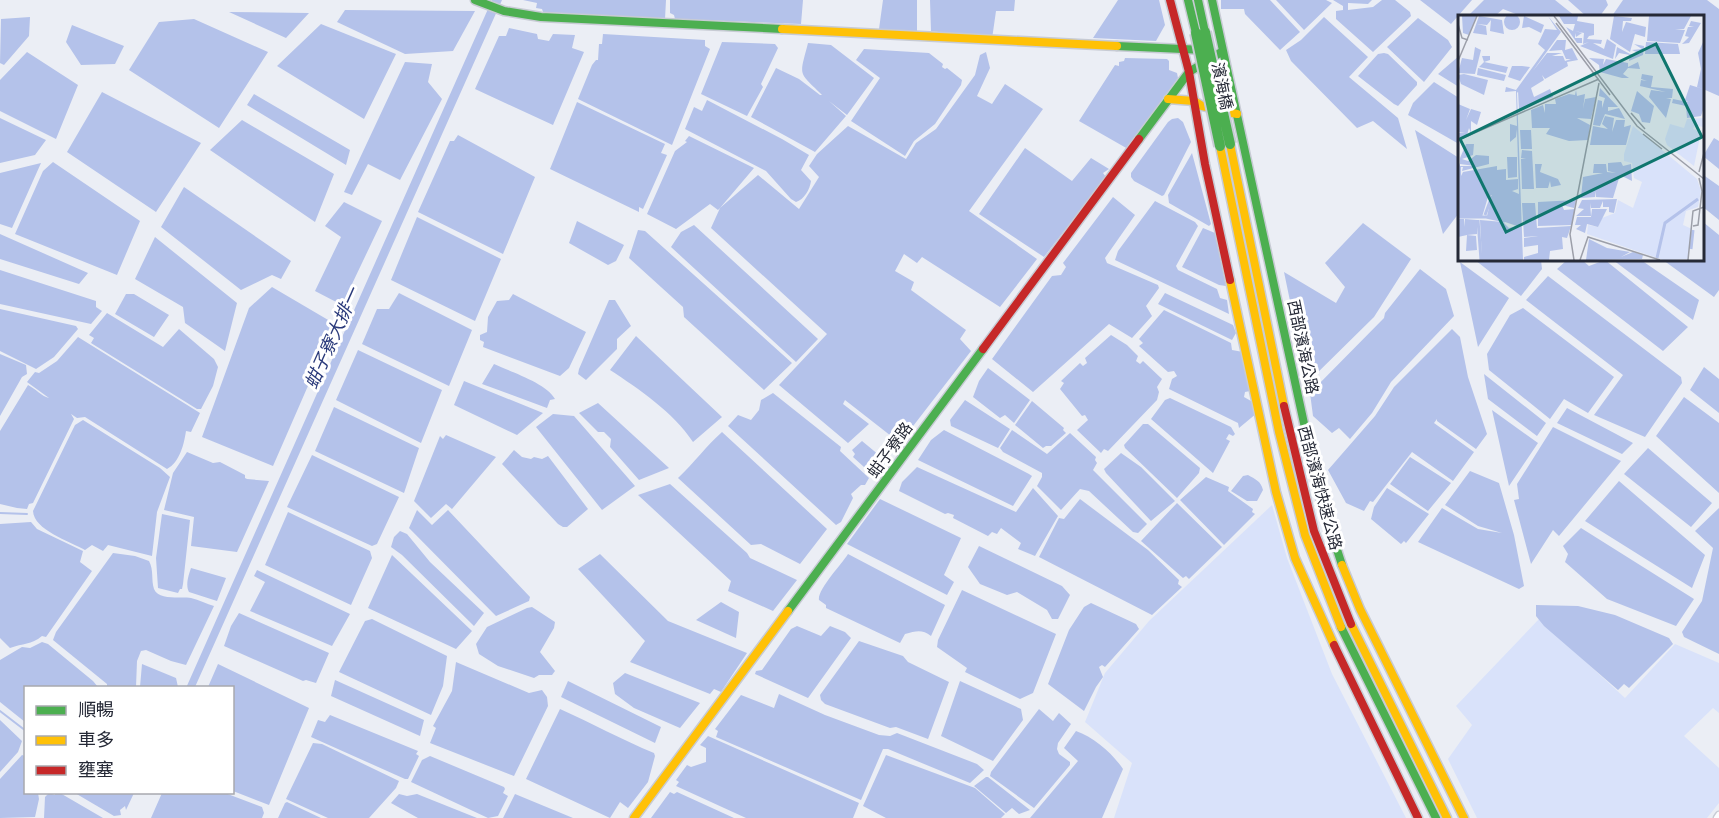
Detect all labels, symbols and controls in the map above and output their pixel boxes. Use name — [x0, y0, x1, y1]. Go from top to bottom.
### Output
inset map — [1458, 15, 1704, 261]
street label: 濱海橋 — [1208, 61, 1236, 111]
water label: 蚶子寮大排一 — [300, 283, 364, 392]
street label: 西部濱海公路 — [1284, 298, 1322, 396]
street label: 蚶子寮路 — [864, 419, 916, 481]
street label: 西部濱海快速公路 — [1294, 424, 1346, 552]
legend — [24, 686, 234, 794]
text: 順暢 — [78, 699, 114, 720]
text: 車多 — [78, 729, 114, 750]
text: 壅塞 — [78, 759, 114, 780]

